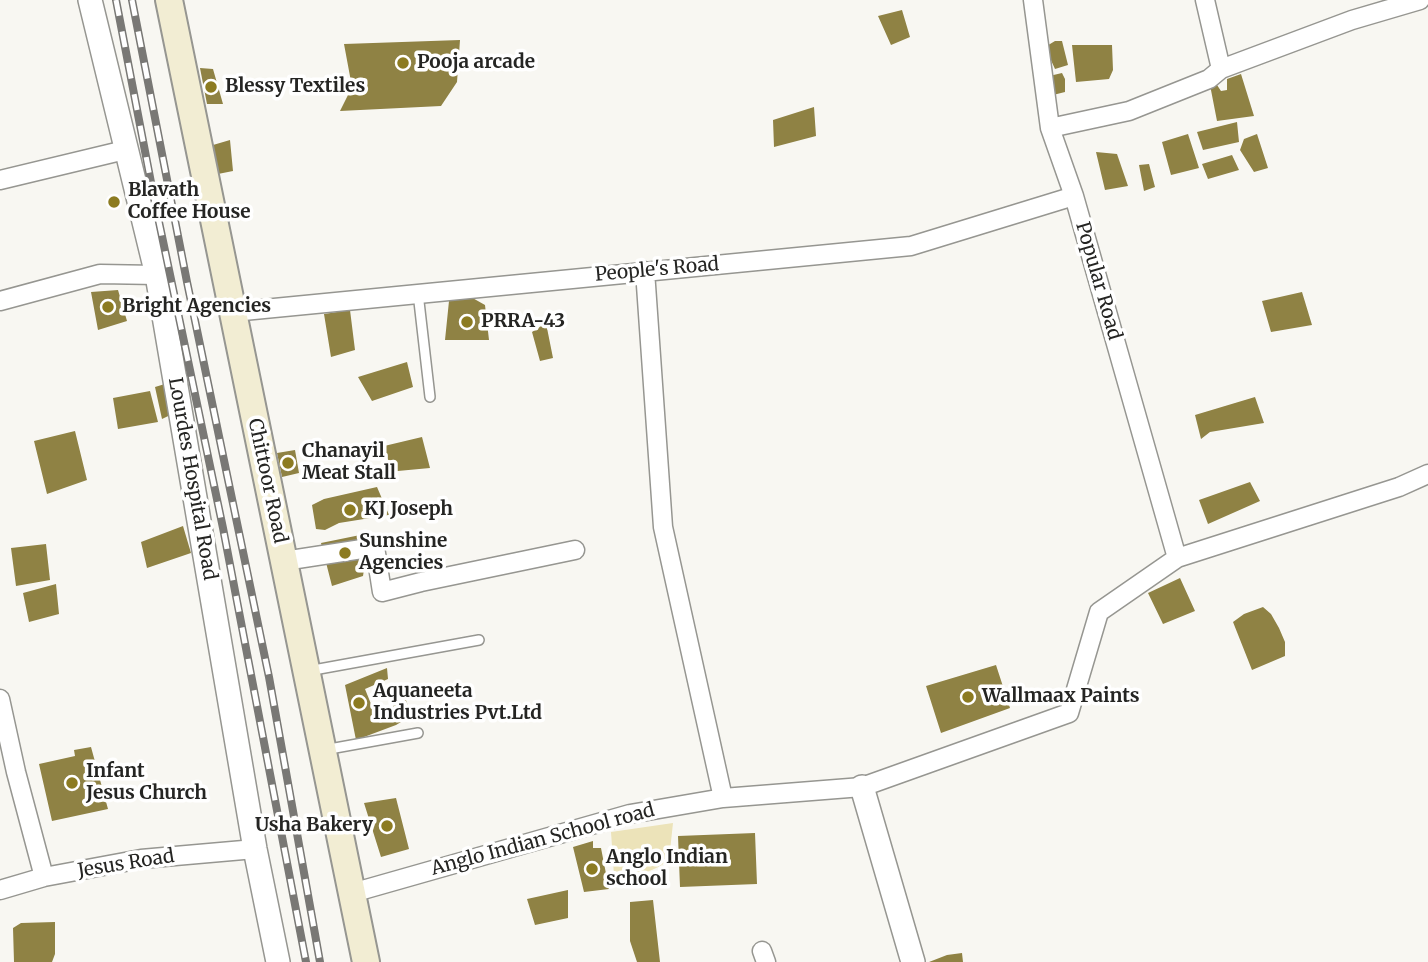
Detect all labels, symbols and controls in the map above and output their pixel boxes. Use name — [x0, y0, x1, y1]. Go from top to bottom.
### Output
place label: Pooja arcade — [417, 52, 535, 74]
marker: Pooja arcade — [395, 55, 411, 71]
place label: Blessy Textiles — [225, 76, 365, 98]
marker: Blessy Textiles — [203, 79, 219, 95]
place label: Blavath Coffee House — [128, 180, 251, 224]
marker: Blavath Coffee House — [106, 194, 122, 210]
street label: Popular Road — [1070, 219, 1126, 343]
street label: People's Road — [594, 253, 720, 287]
place label: Bright Agencies — [122, 296, 271, 318]
marker: Bright Agencies — [100, 299, 116, 315]
place label: PRRA-43 — [481, 311, 565, 333]
marker: PRRA-43 — [459, 314, 475, 330]
street label: Lourdes Hospital Road — [163, 376, 221, 582]
street label: Chittoor Road — [243, 416, 291, 546]
place label: Chanayil Meat Stall — [302, 441, 396, 485]
marker: Chanayil Meat Stall — [280, 455, 296, 471]
place label: KJ Joseph — [364, 499, 453, 521]
marker: KJ Joseph — [342, 502, 358, 518]
place label: Sunshine Agencies — [359, 531, 447, 575]
marker: Sunshine Agencies — [337, 545, 353, 561]
place label: Aquaneeta Industries Pvt.Ltd — [373, 681, 542, 725]
place label: Wallmaax Paints — [982, 686, 1140, 708]
marker: Wallmaax Paints — [960, 689, 976, 705]
marker: Aquaneeta Industries Pvt.Ltd — [351, 695, 367, 711]
place label: Infant Jesus Church — [86, 761, 207, 805]
marker: Infant Jesus Church — [64, 775, 80, 791]
street label: Anglo Indian School road — [429, 799, 657, 881]
place label: Usha Bakery — [255, 815, 373, 837]
marker: Usha Bakery — [379, 818, 395, 834]
street label: Jesus Road — [76, 845, 176, 883]
place label: Anglo Indian school — [606, 847, 728, 891]
marker: Anglo Indian school — [584, 861, 600, 877]

